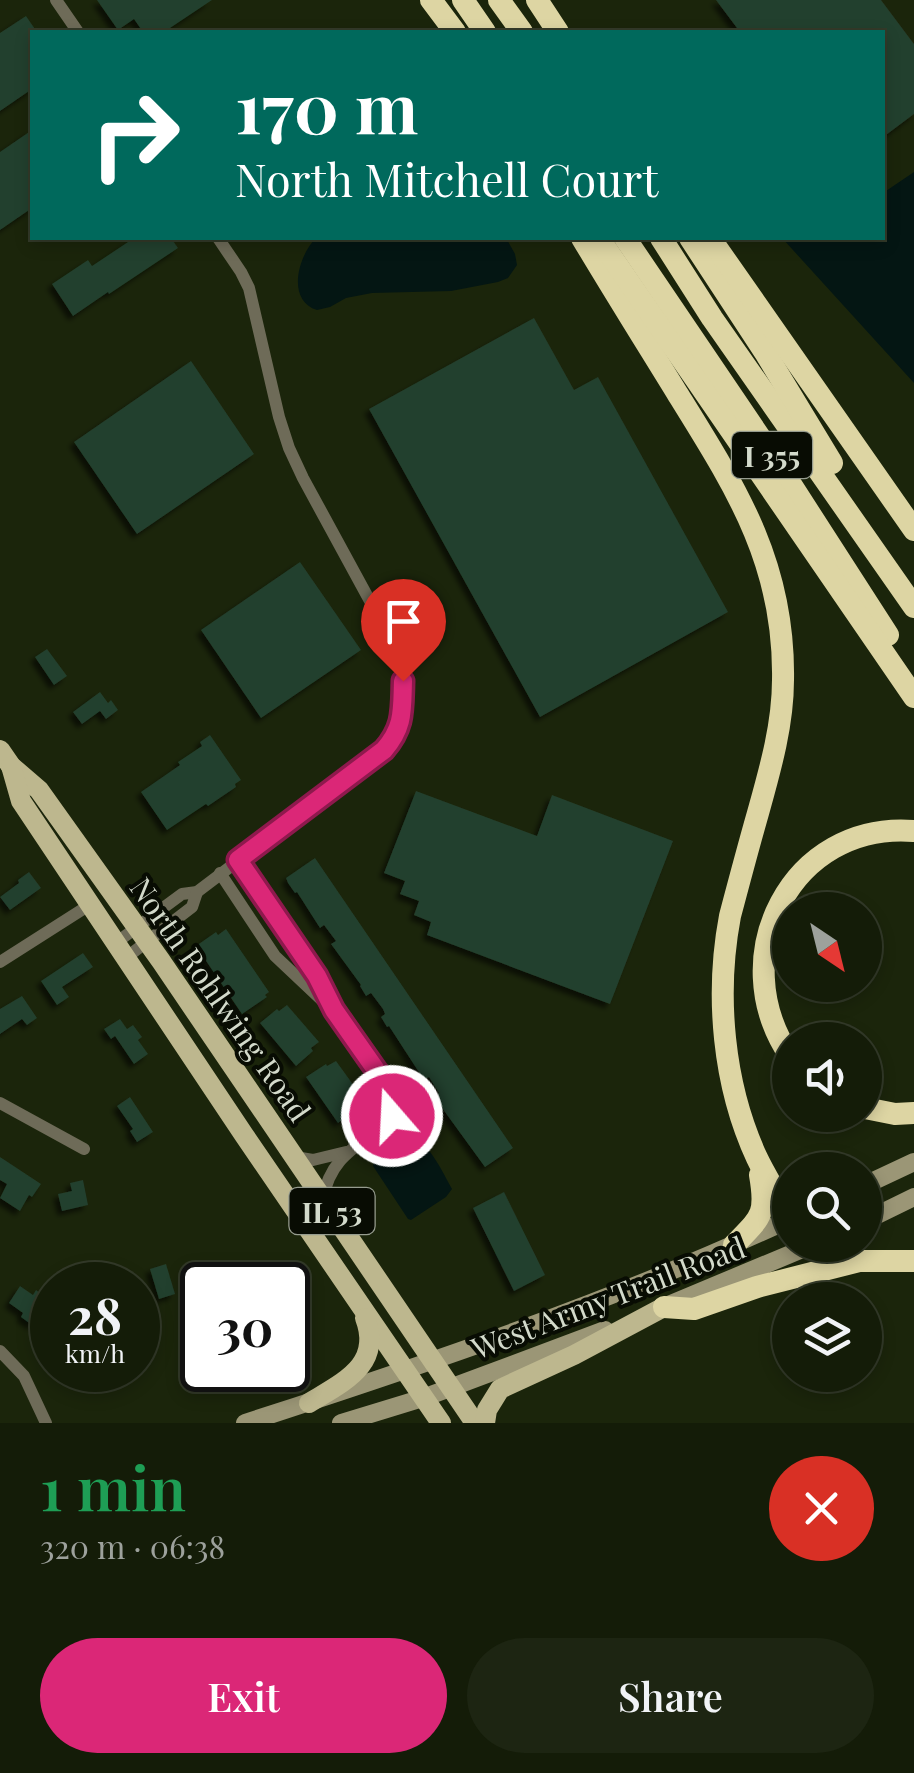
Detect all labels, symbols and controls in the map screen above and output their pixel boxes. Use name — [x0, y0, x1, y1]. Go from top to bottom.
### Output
text: 170 m — [235, 58, 418, 152]
icon: right — [70, 70, 200, 200]
text: North Mitchell Court — [235, 148, 658, 208]
road number: I 355 — [732, 432, 812, 478]
pin — [361, 579, 446, 682]
icon: arrive — [376, 594, 431, 649]
street label: North Rohlwing Road — [122, 869, 320, 1129]
north arrow — [772, 892, 882, 1002]
map controls — [772, 892, 882, 1392]
button: sound — [772, 1022, 882, 1132]
position arrow — [340, 1064, 444, 1168]
button: search — [772, 1152, 882, 1262]
road number: IL 53 — [290, 1188, 374, 1234]
street label: West Army Trail Road — [465, 1226, 751, 1368]
speed limit sign: 30 — [180, 1262, 310, 1392]
text: 28 — [68, 1281, 122, 1348]
button: layers — [772, 1282, 882, 1392]
text: km/h — [65, 1336, 125, 1369]
text: 1 min — [40, 1446, 186, 1526]
button: close — [769, 1456, 874, 1561]
text: 320 m · 06:38 — [40, 1524, 225, 1567]
button: Exit — [40, 1638, 447, 1753]
button: Share — [467, 1638, 874, 1753]

